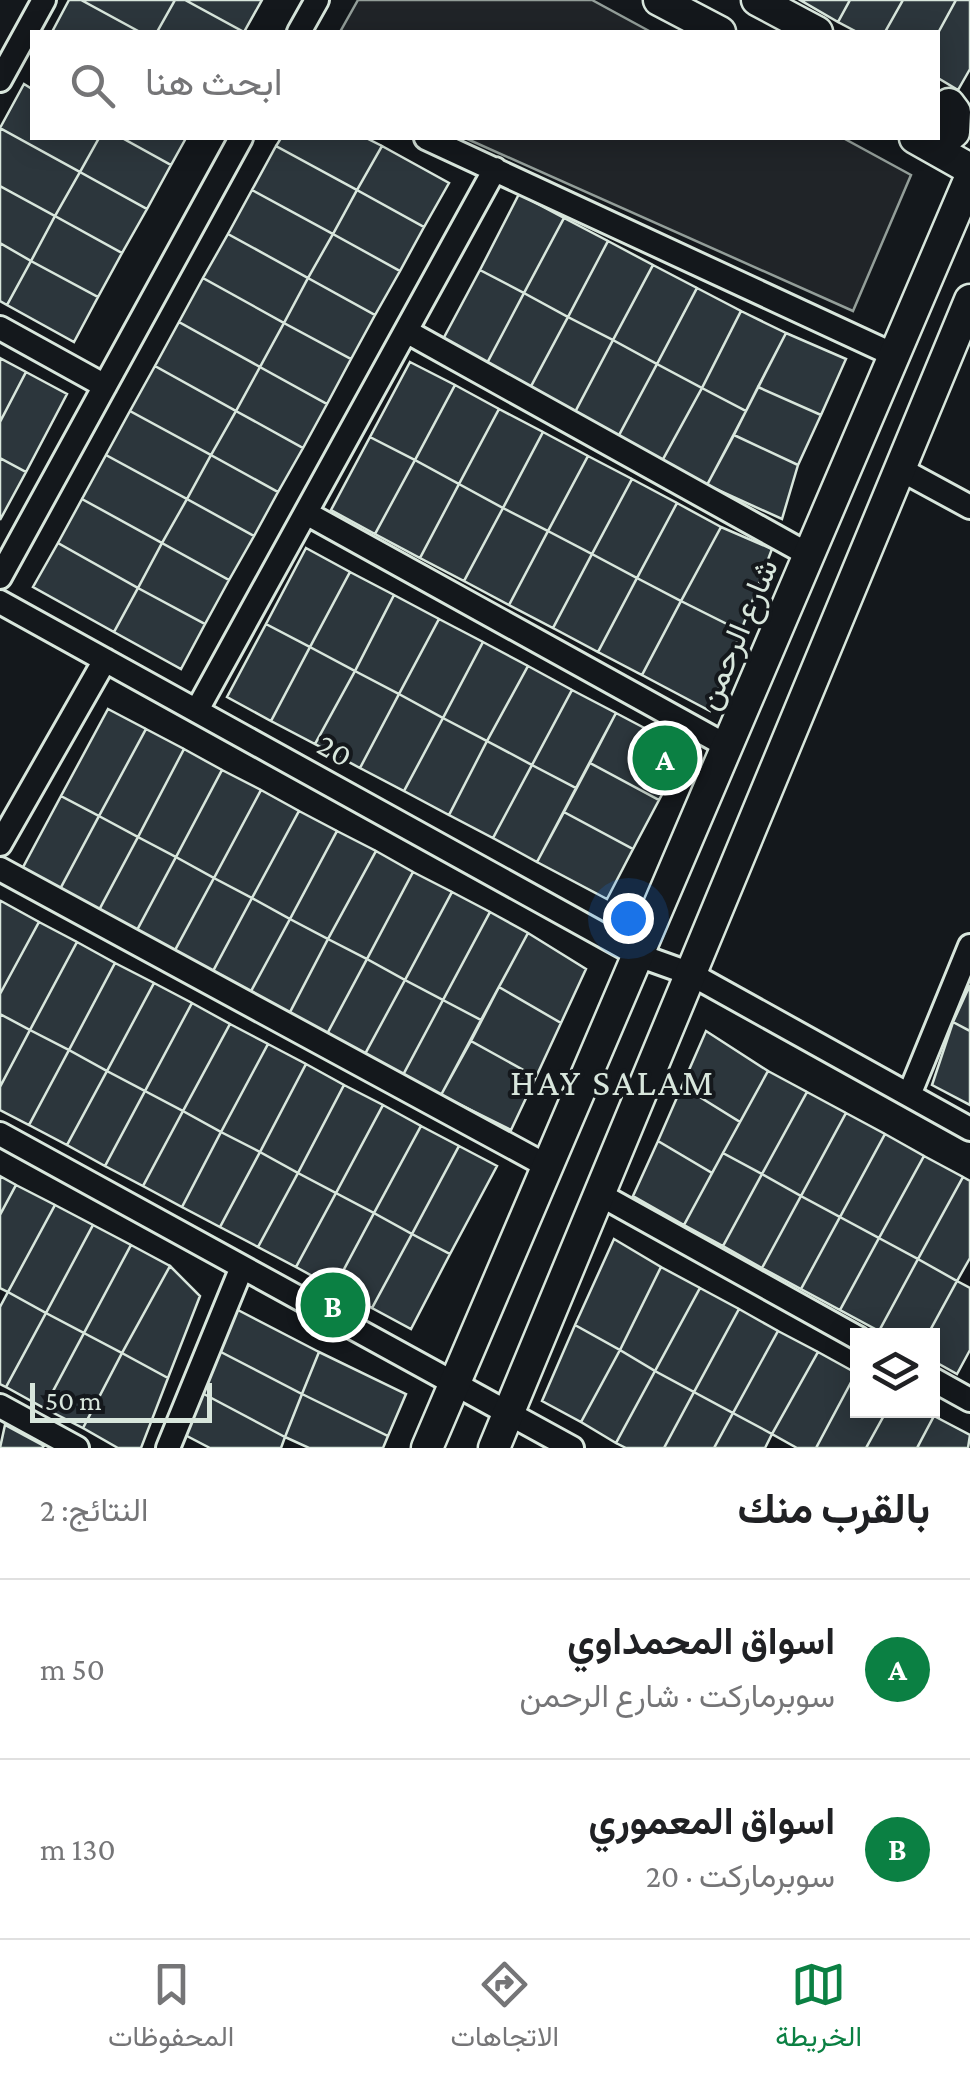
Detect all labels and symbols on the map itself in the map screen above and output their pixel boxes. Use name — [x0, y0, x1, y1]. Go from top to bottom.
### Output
street label: شارع الرحمن — [689, 553, 788, 716]
pin: A — [632, 720, 698, 796]
street label: 20 — [312, 726, 358, 774]
your location — [603, 893, 654, 944]
district label: HAY SALAM — [510, 1061, 716, 1103]
pin: B — [300, 1268, 366, 1342]
scale bar — [30, 1378, 212, 1422]

